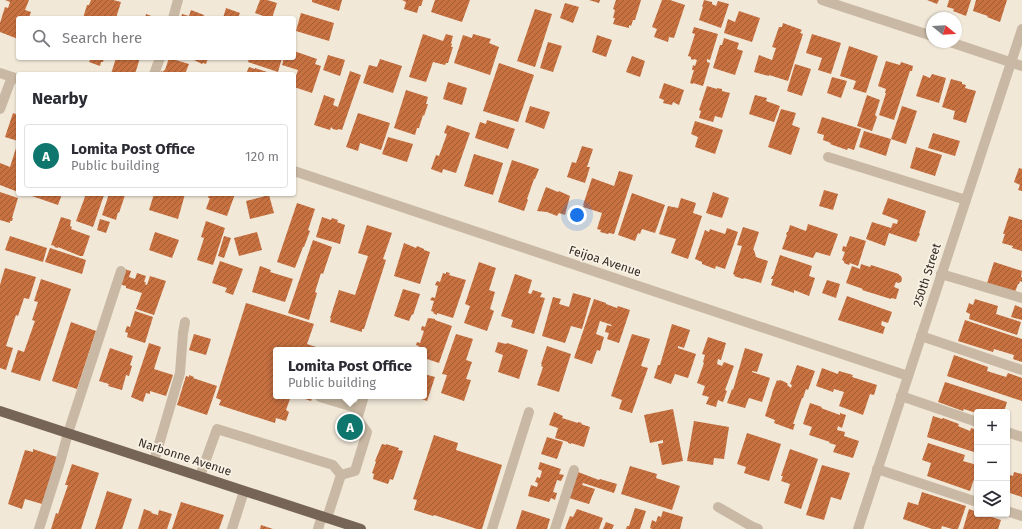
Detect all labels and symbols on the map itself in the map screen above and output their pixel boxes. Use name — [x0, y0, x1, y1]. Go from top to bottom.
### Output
north arrow — [926, 12, 962, 48]
your location — [567, 205, 587, 225]
street label: 250th Street — [910, 241, 944, 308]
street label: Feijoa Avenue — [567, 243, 643, 279]
pin: A — [337, 412, 363, 442]
street label: Narbonne Avenue — [137, 435, 233, 479]

